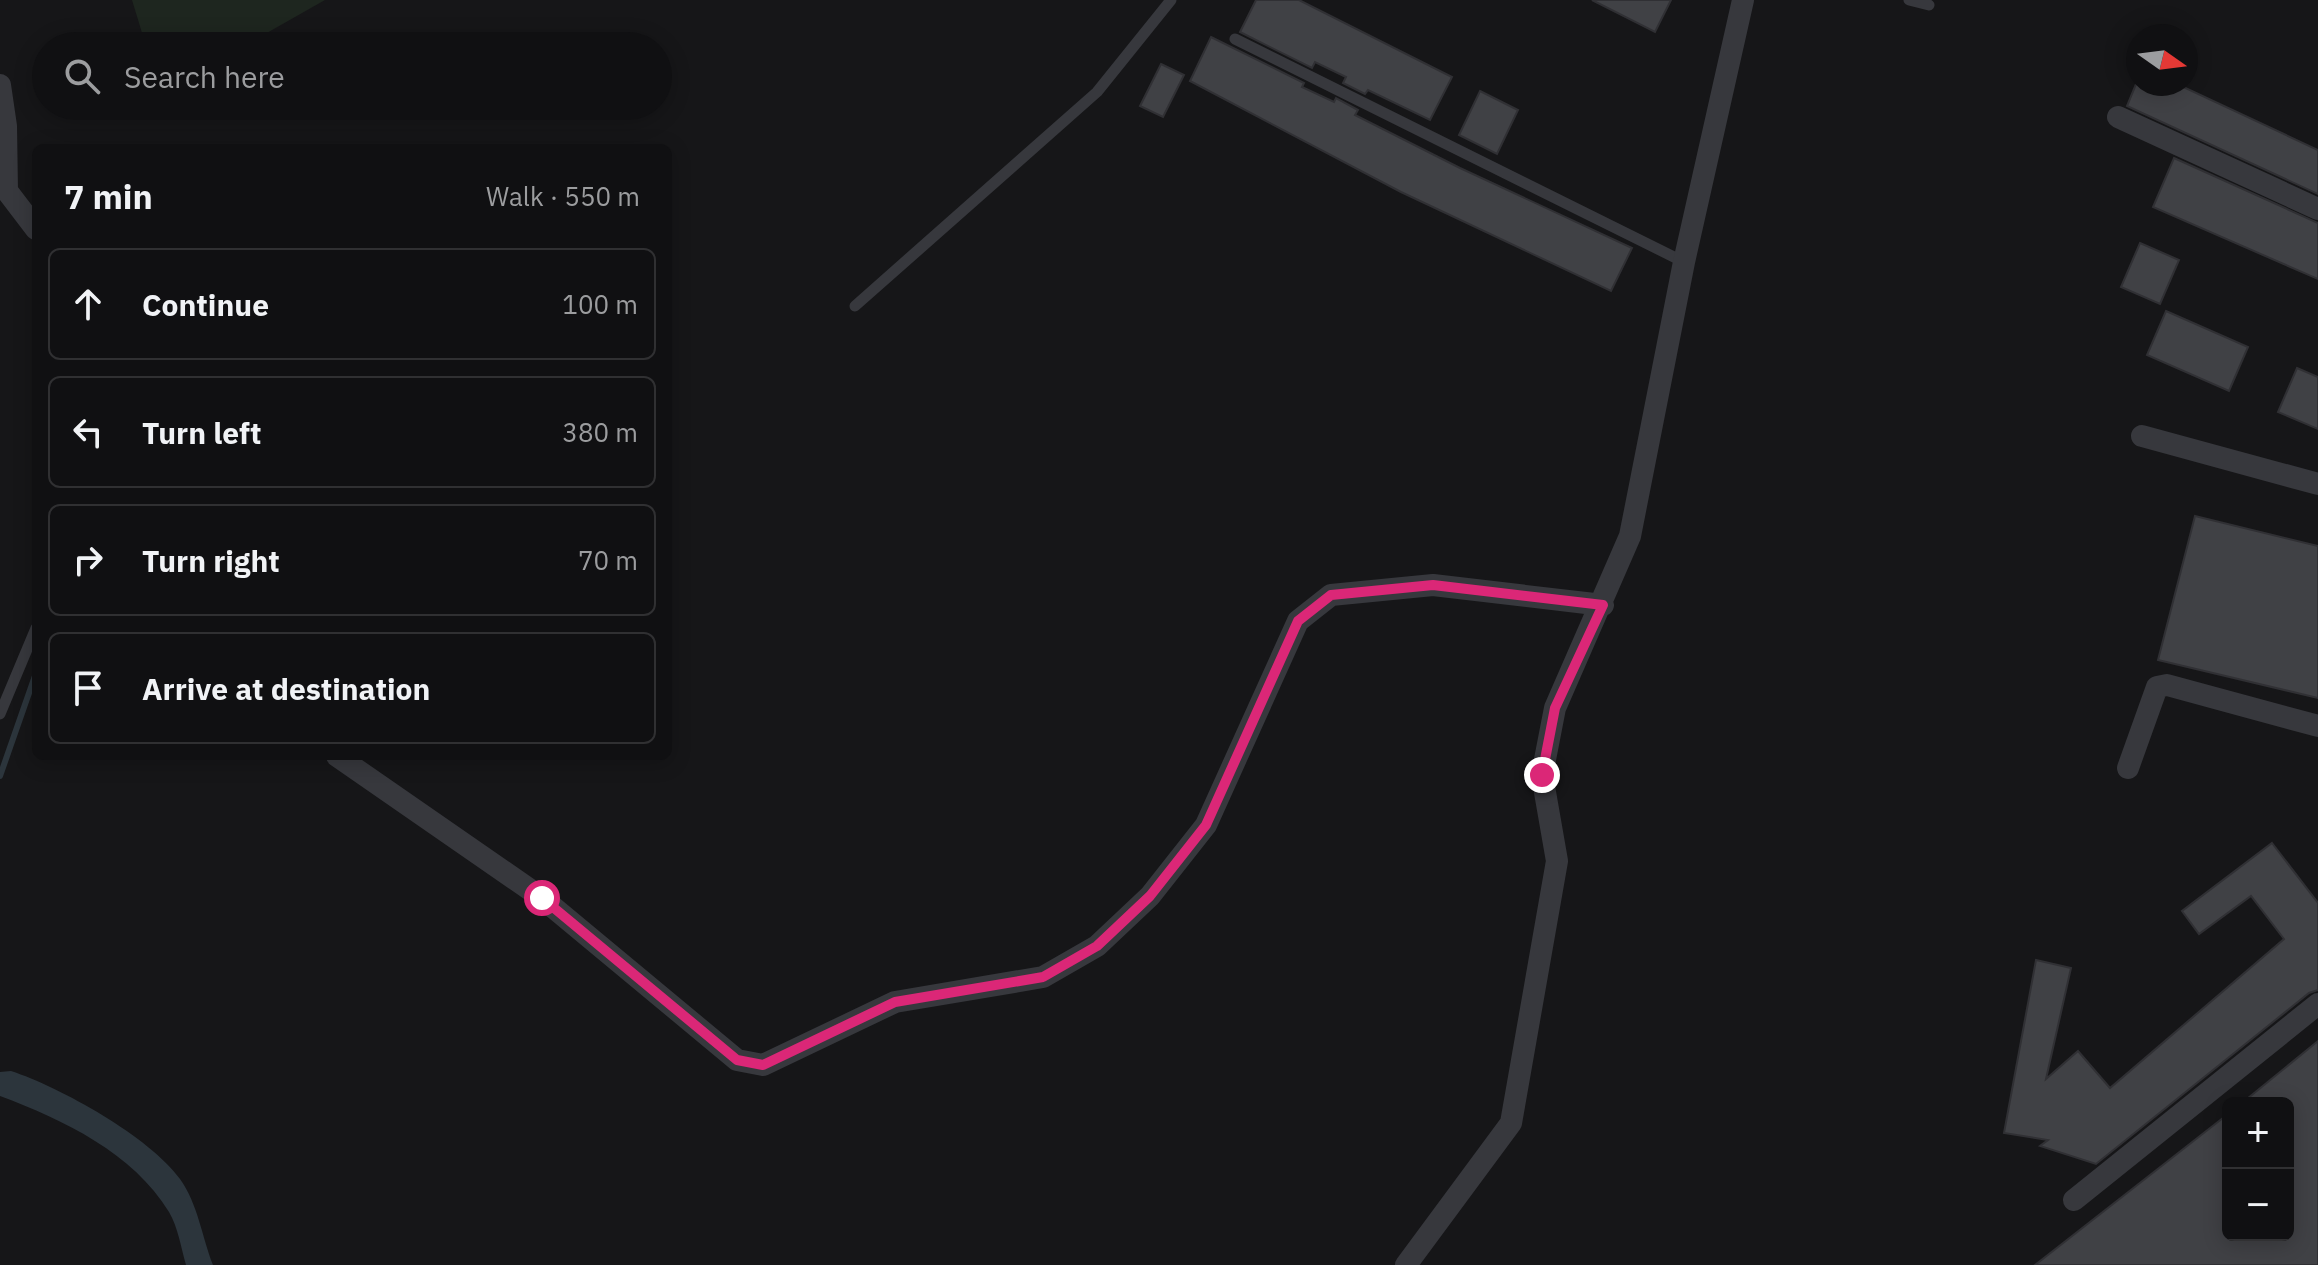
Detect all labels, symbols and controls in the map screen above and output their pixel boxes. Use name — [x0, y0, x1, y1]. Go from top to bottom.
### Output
north arrow — [2126, 24, 2198, 96]
search box — [32, 32, 672, 120]
icon: search — [60, 54, 104, 98]
text: Search here — [124, 57, 285, 96]
text: 7 min — [64, 174, 153, 218]
text: Walk · 550 m — [486, 179, 640, 213]
icon: ahead — [66, 282, 110, 326]
text: Continue — [142, 285, 269, 324]
text: 100 m — [562, 287, 638, 321]
icon: left — [66, 410, 110, 454]
text: Turn left — [142, 413, 261, 452]
text: 380 m — [562, 415, 638, 449]
icon: right — [66, 538, 110, 582]
text: Turn right — [142, 541, 280, 580]
text: 70 m — [578, 543, 638, 577]
icon: arrive — [66, 666, 110, 710]
text: Arrive at destination — [142, 669, 430, 708]
route end — [1524, 757, 1560, 793]
route start — [524, 880, 560, 916]
map controls — [2222, 1097, 2294, 1241]
button: + — [2222, 1097, 2294, 1169]
button: − — [2222, 1169, 2294, 1241]

